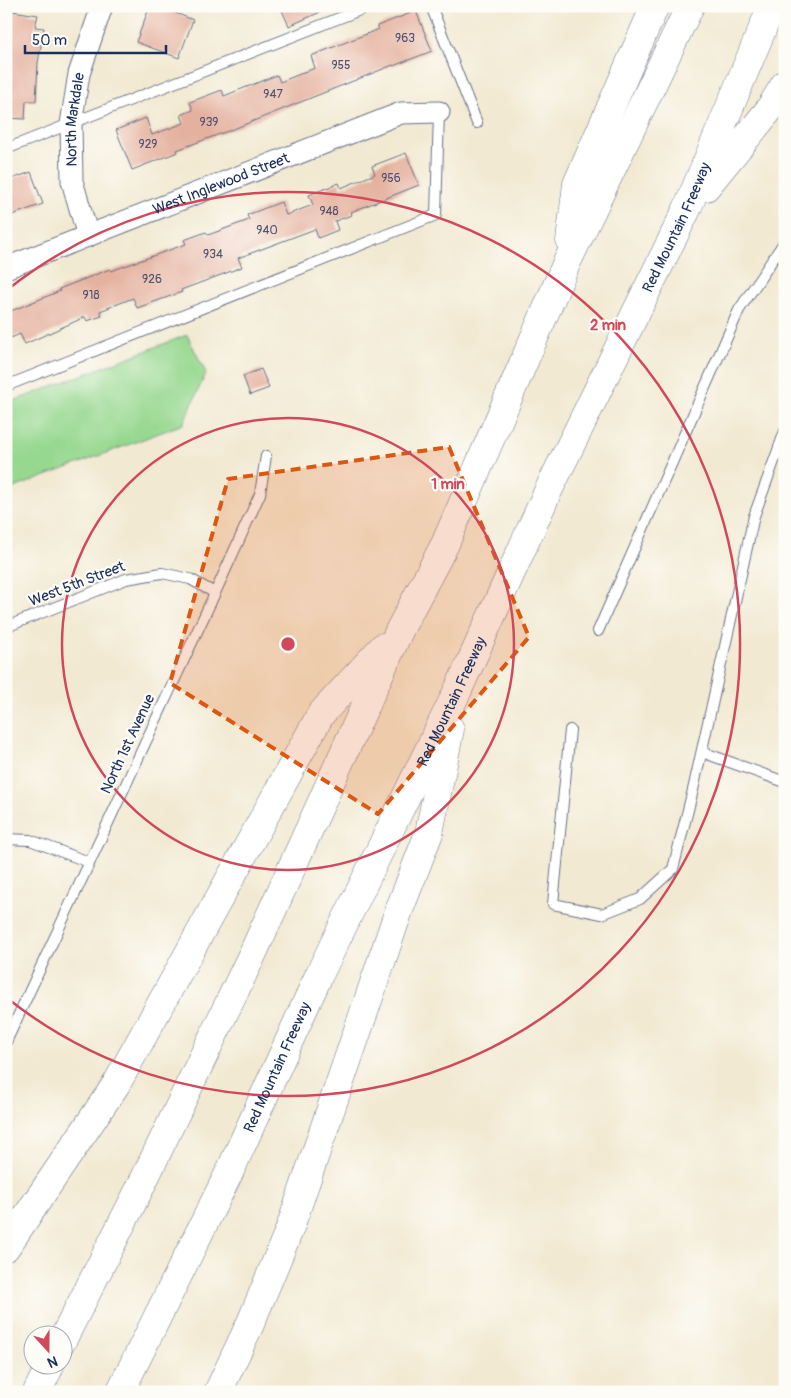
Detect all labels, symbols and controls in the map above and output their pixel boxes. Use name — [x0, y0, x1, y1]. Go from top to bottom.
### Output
scale bar — [25, 22, 166, 54]
text: 50 m — [32, 31, 67, 50]
house number: 963 — [395, 31, 415, 46]
house number: 955 — [331, 58, 351, 73]
street label: North Markdale — [61, 71, 89, 167]
house number: 947 — [263, 87, 283, 102]
house number: 939 — [199, 115, 219, 130]
house number: 929 — [138, 137, 158, 152]
street label: West Inglewood Street — [150, 148, 293, 219]
street label: Red Mountain Freeway — [638, 159, 715, 295]
house number: 956 — [381, 171, 401, 186]
house number: 948 — [319, 204, 339, 219]
house number: 940 — [256, 223, 278, 238]
house number: 934 — [203, 247, 223, 262]
house number: 926 — [142, 272, 162, 287]
house number: 918 — [83, 288, 99, 303]
text: 2 min — [590, 316, 626, 335]
text: 1 min — [431, 475, 465, 494]
street label: West 5th Street — [26, 557, 129, 611]
street label: Red Mountain Freeway — [413, 633, 491, 770]
centre of rings — [279, 635, 297, 653]
street label: North 1st Avenue — [97, 691, 160, 797]
street label: Red Mountain Freeway — [239, 998, 315, 1135]
north arrow — [22, 1326, 72, 1376]
text: N — [45, 1352, 60, 1371]

